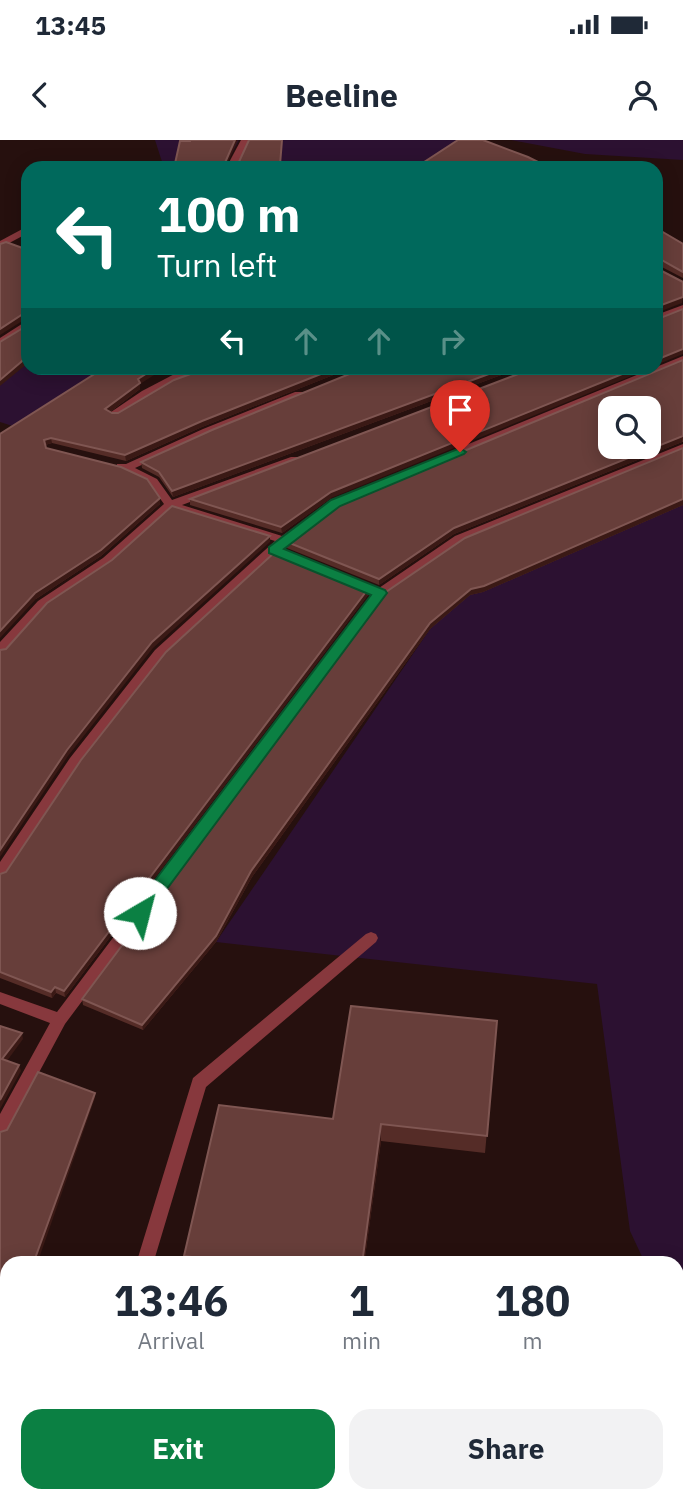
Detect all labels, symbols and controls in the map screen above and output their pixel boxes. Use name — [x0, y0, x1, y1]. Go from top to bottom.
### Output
text: 13:45 — [35, 8, 106, 42]
text: Beeline — [285, 74, 398, 116]
icon: back — [21, 76, 59, 114]
icon: person — [624, 76, 662, 114]
text: 100 m — [157, 182, 301, 245]
icon: left — [42, 189, 133, 280]
text: Turn left — [157, 244, 277, 286]
icon: left — [214, 322, 252, 360]
icon: ahead — [287, 322, 325, 360]
icon: ahead — [360, 322, 398, 360]
icon: right — [433, 322, 471, 360]
pin — [430, 380, 490, 452]
icon: arrive — [441, 391, 479, 429]
map controls — [598, 396, 661, 459]
button: search — [598, 396, 661, 459]
position arrow — [103, 876, 177, 950]
text: 13:46 — [114, 1273, 228, 1328]
text: 1 — [349, 1273, 374, 1328]
text: 180 — [495, 1273, 570, 1328]
text: Arrival — [138, 1325, 205, 1355]
text: min — [342, 1325, 381, 1355]
text: m — [522, 1325, 543, 1355]
button: Exit — [21, 1409, 335, 1489]
button: Share — [349, 1409, 663, 1489]

